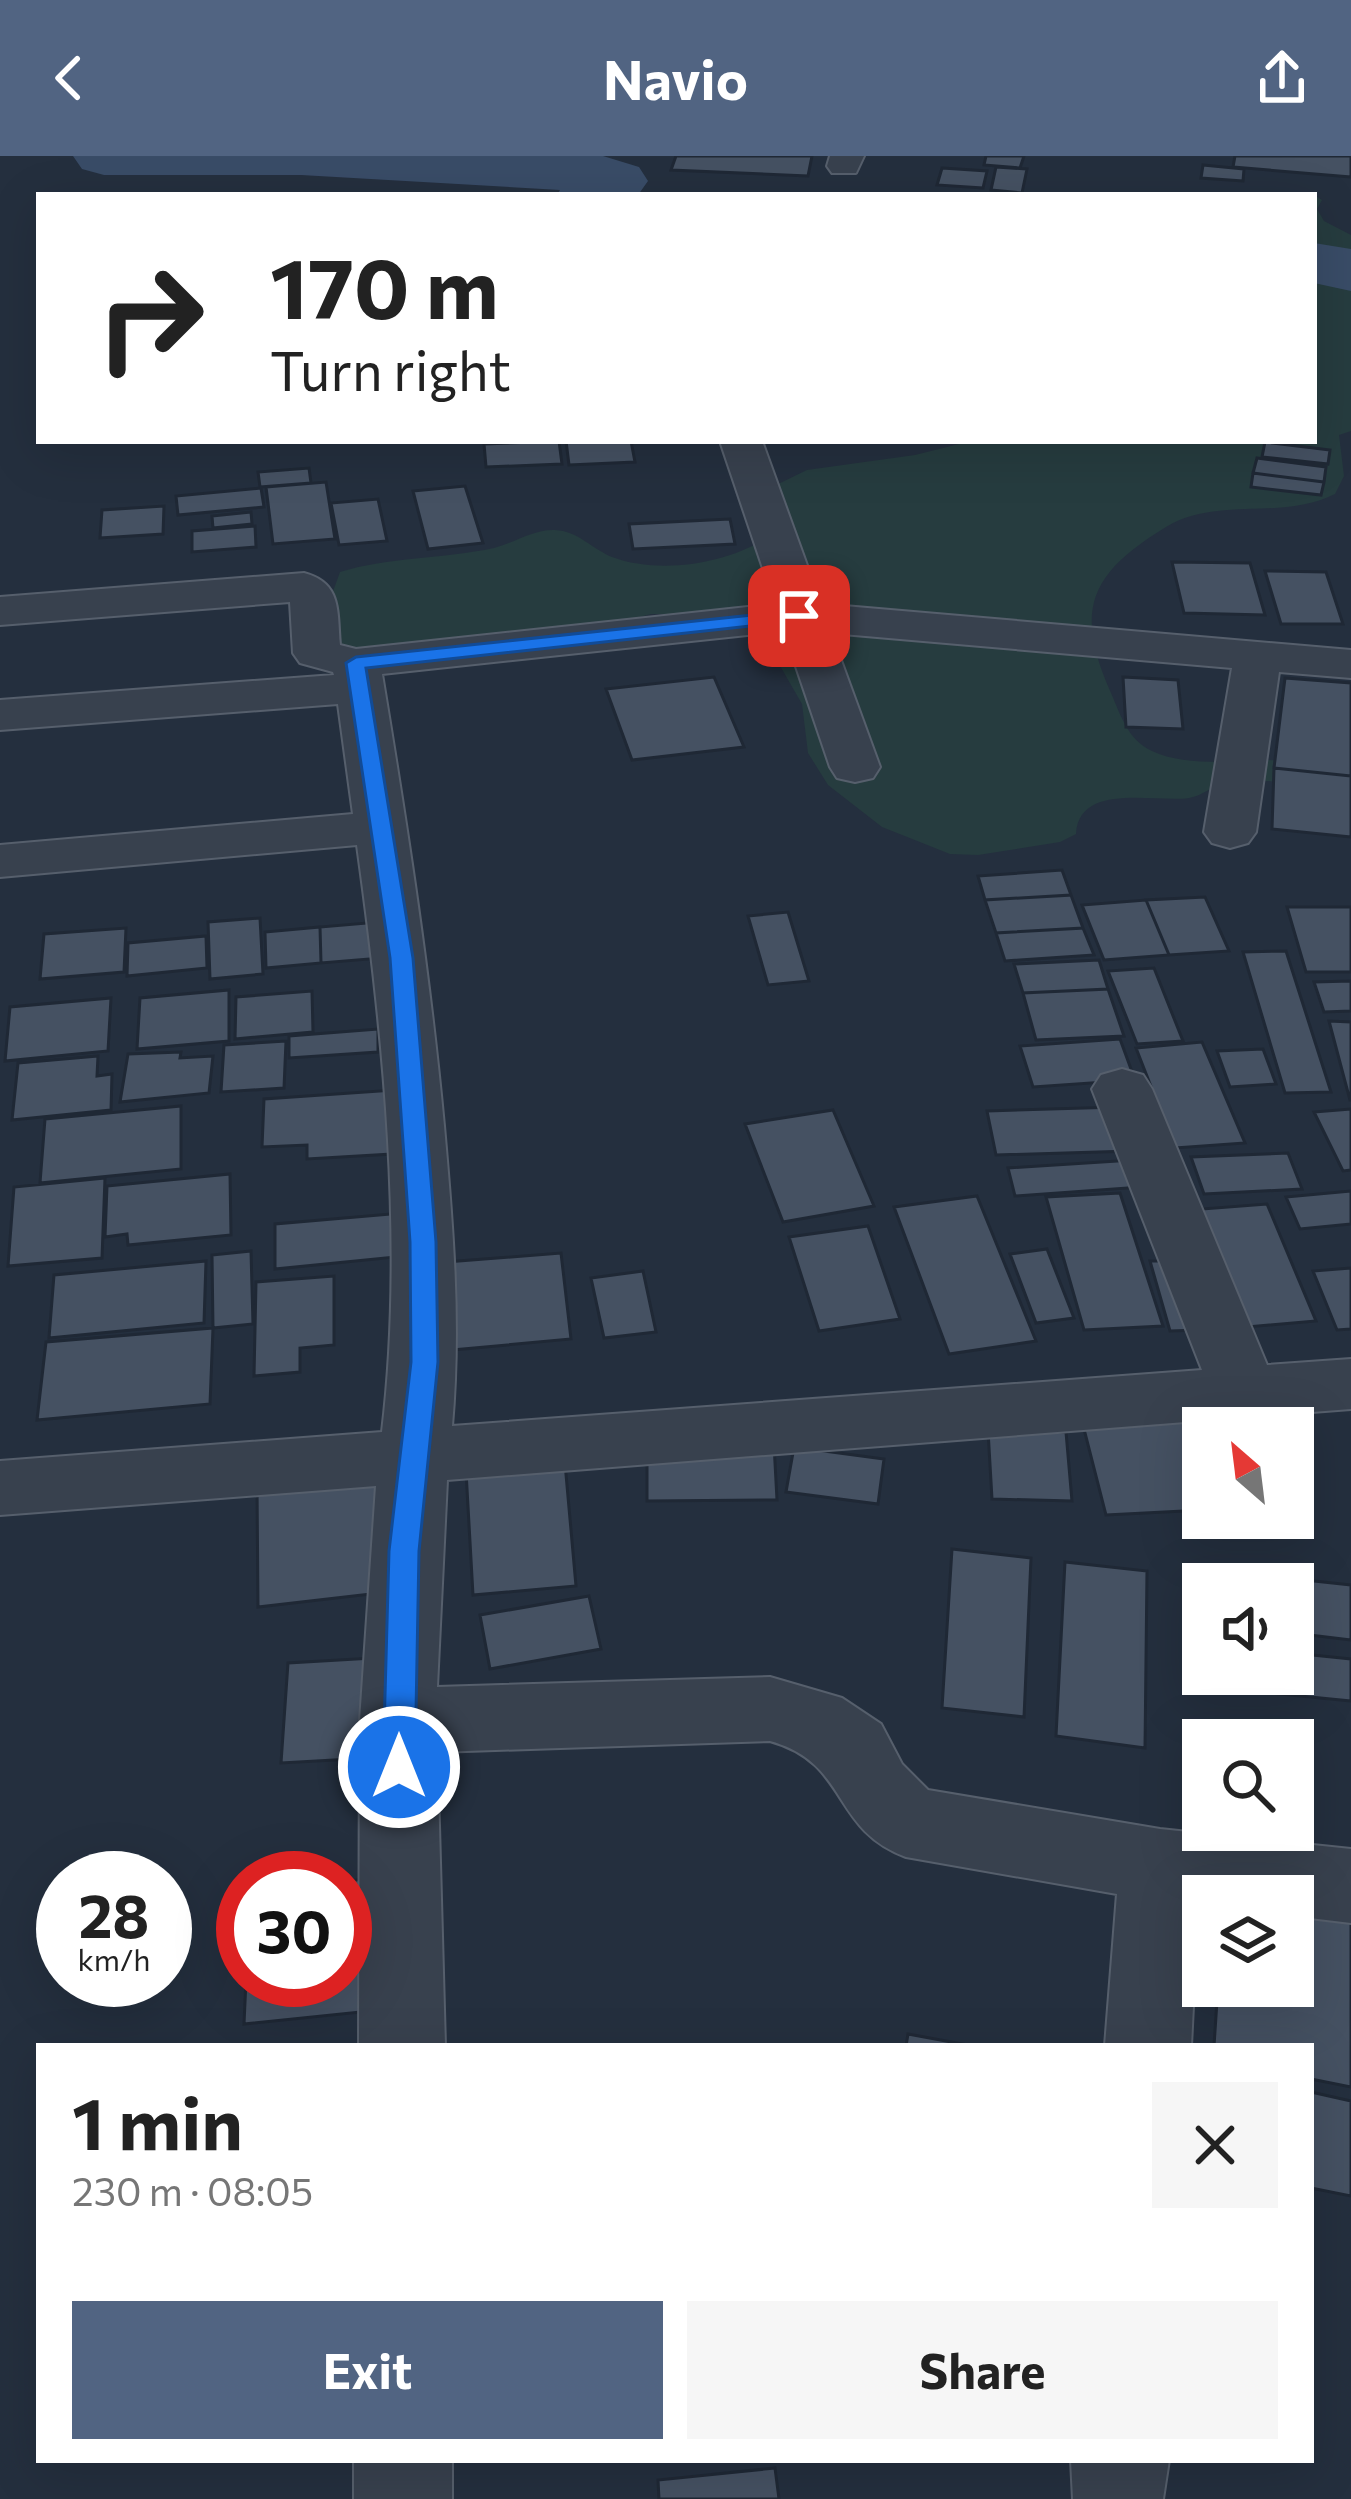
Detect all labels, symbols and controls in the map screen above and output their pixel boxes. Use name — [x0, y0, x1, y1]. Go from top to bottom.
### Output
icon: back — [36, 45, 102, 111]
text: Navio — [603, 45, 748, 111]
icon: share — [1249, 45, 1315, 111]
text: 170 m — [270, 234, 499, 336]
icon: right — [72, 240, 228, 396]
text: Turn right — [270, 336, 511, 402]
pin — [748, 565, 850, 667]
icon: arrive — [766, 583, 832, 649]
north arrow — [1182, 1407, 1314, 1539]
map controls — [1182, 1407, 1314, 2007]
button: sound — [1182, 1563, 1314, 1695]
position arrow — [336, 1704, 462, 1830]
button: search — [1182, 1719, 1314, 1851]
speed limit sign: 30 — [216, 1851, 372, 2007]
button: layers — [1182, 1875, 1314, 2007]
text: 28 — [79, 1877, 149, 1950]
text: km/h — [78, 1940, 150, 1977]
text: 1 min — [72, 2077, 243, 2165]
button: close — [1152, 2082, 1278, 2208]
text: 230 m · 08:05 — [72, 2166, 313, 2214]
button: Exit — [72, 2301, 663, 2439]
button: Share — [687, 2301, 1278, 2439]

